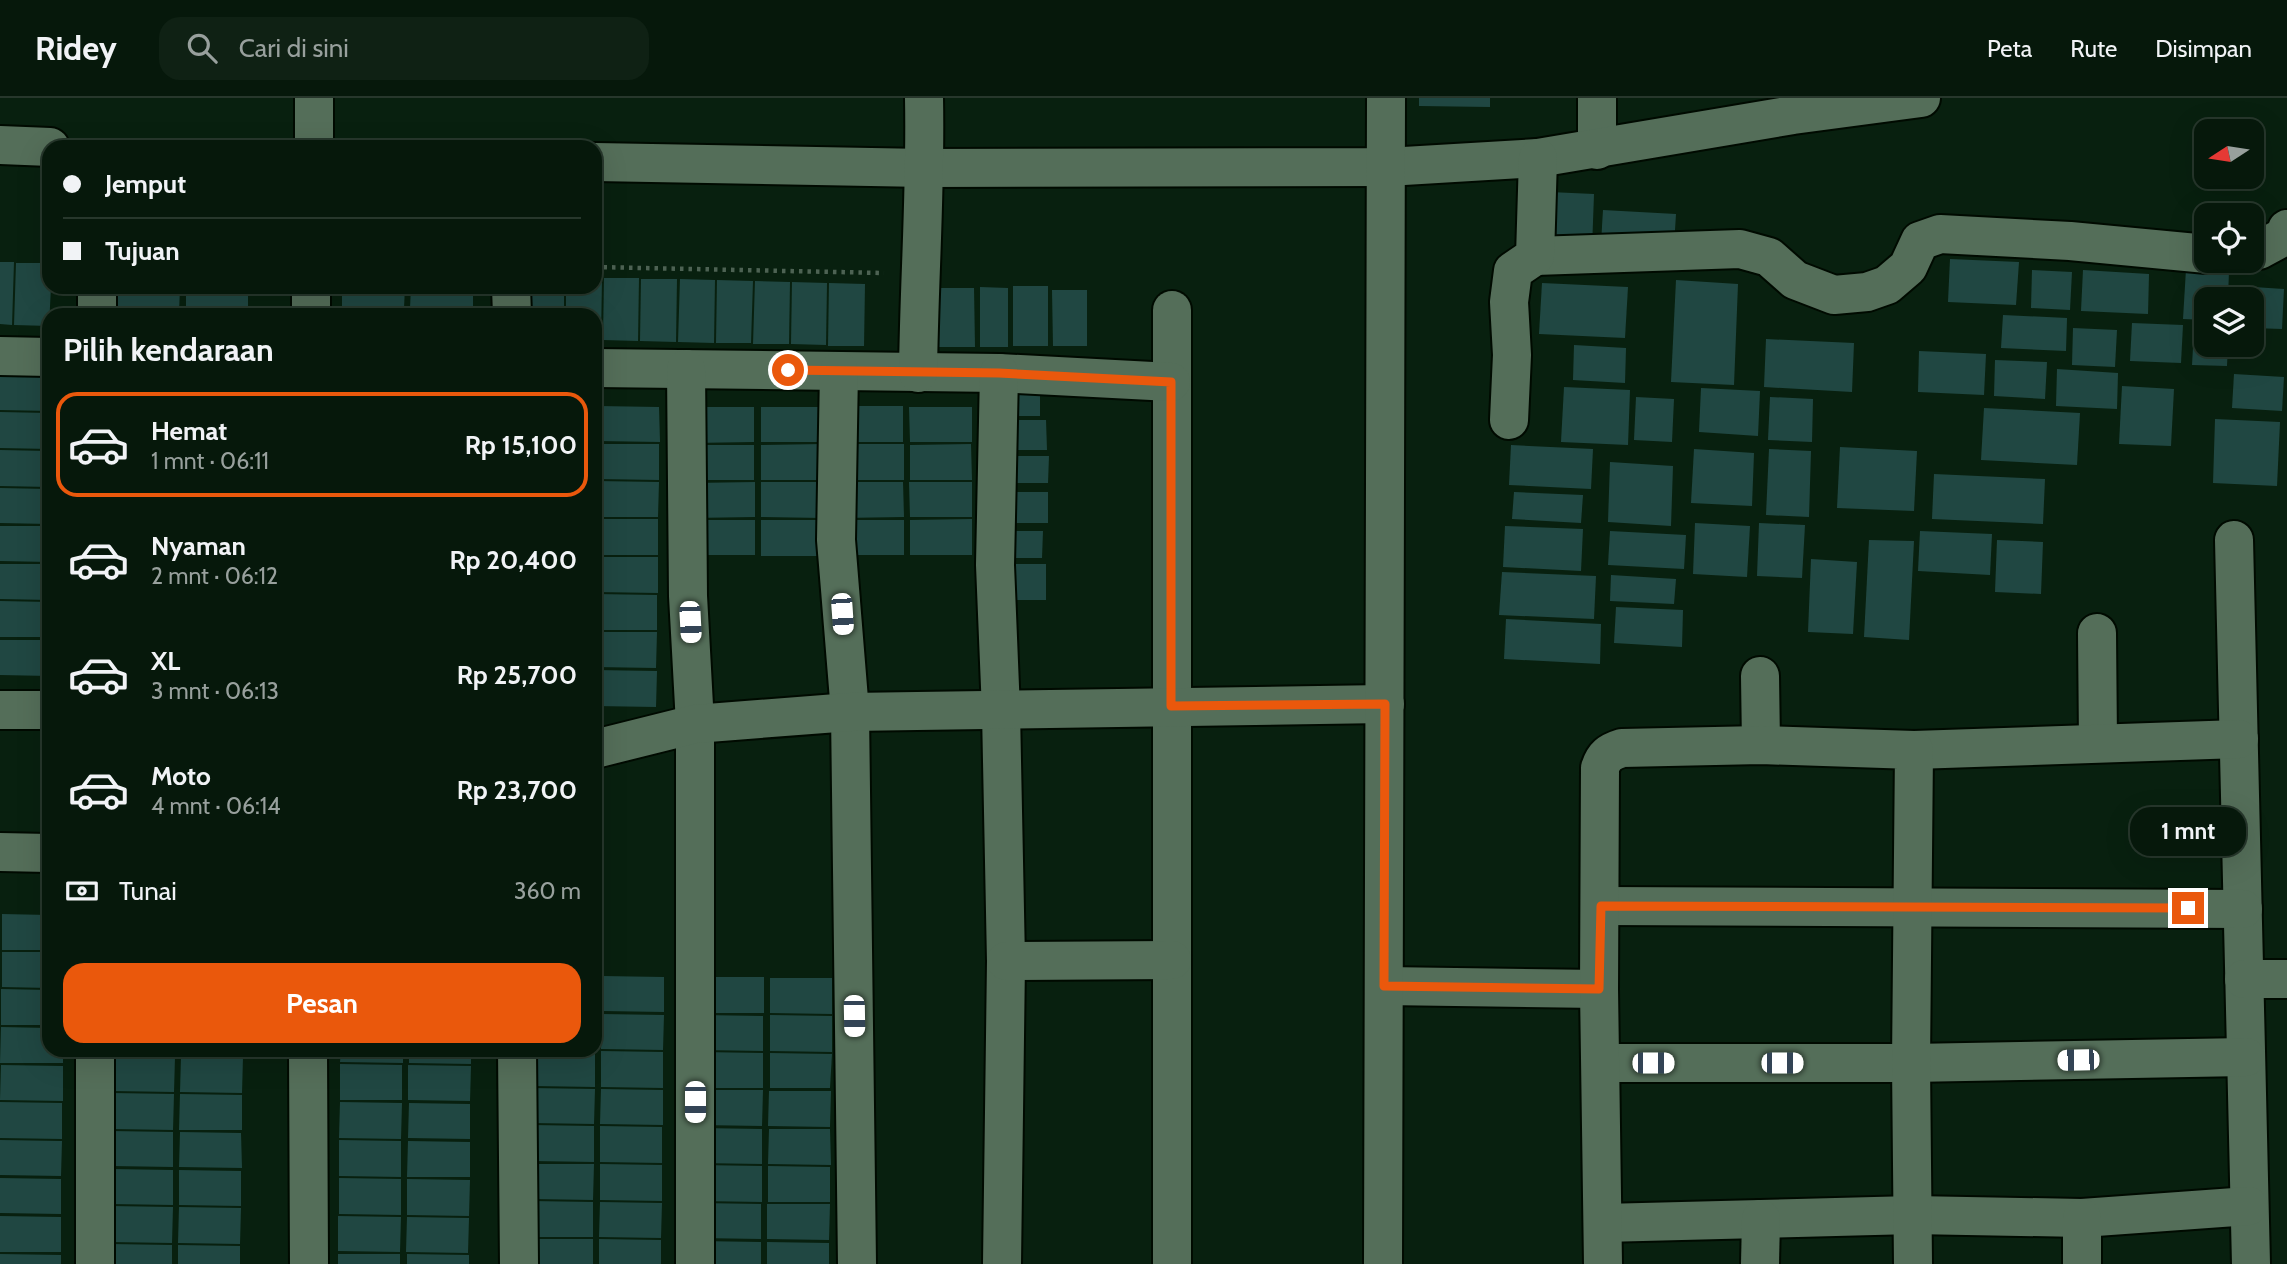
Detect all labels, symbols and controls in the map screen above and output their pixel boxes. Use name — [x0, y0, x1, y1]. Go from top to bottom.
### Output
search box — [159, 17, 649, 80]
text: Ridey — [35, 28, 117, 68]
icon: search — [183, 29, 221, 67]
text: Cari di sini — [239, 32, 349, 64]
text: Peta — [1987, 34, 2032, 63]
text: Rute — [2070, 34, 2117, 63]
text: Disimpan — [2155, 34, 2252, 63]
north arrow — [2194, 119, 2264, 189]
map controls — [2194, 119, 2264, 357]
text: Jemput — [105, 168, 186, 200]
button: locate — [2194, 203, 2264, 273]
text: Tujuan — [105, 235, 180, 267]
button: layers — [2194, 287, 2264, 357]
text: Pilih kendaraan — [63, 330, 274, 369]
route start — [772, 354, 804, 386]
icon: car — [67, 413, 130, 476]
text: Hemat — [151, 415, 227, 447]
text: Rp 15,100 — [465, 429, 577, 461]
text: 1 mnt · 06:11 — [151, 447, 269, 475]
icon: car — [67, 528, 130, 591]
text: Nyaman — [151, 530, 246, 562]
text: Rp 20,400 — [449, 544, 577, 576]
text: 2 mnt · 06:12 — [151, 562, 278, 590]
car — [831, 592, 854, 636]
car — [679, 600, 702, 644]
icon: car — [67, 643, 130, 706]
text: XL — [151, 645, 180, 677]
text: Rp 25,700 — [457, 659, 577, 691]
text: 3 mnt · 06:13 — [151, 677, 279, 705]
icon: car — [67, 758, 130, 821]
text: Moto — [151, 760, 211, 792]
text: Rp 23,700 — [457, 774, 577, 806]
text: 4 mnt · 06:14 — [151, 792, 281, 820]
callout: 1 mnt — [2130, 806, 2246, 856]
text: 1 mnt — [2161, 817, 2215, 845]
icon: cash — [63, 872, 101, 910]
text: Tunai — [119, 875, 177, 907]
text: 360 m — [514, 877, 581, 905]
route end — [2172, 892, 2204, 924]
button: Pesan — [63, 963, 581, 1043]
car — [844, 995, 865, 1037]
car — [2057, 1049, 2100, 1071]
car — [1633, 1053, 1675, 1074]
car — [1762, 1053, 1804, 1074]
car — [685, 1081, 706, 1123]

